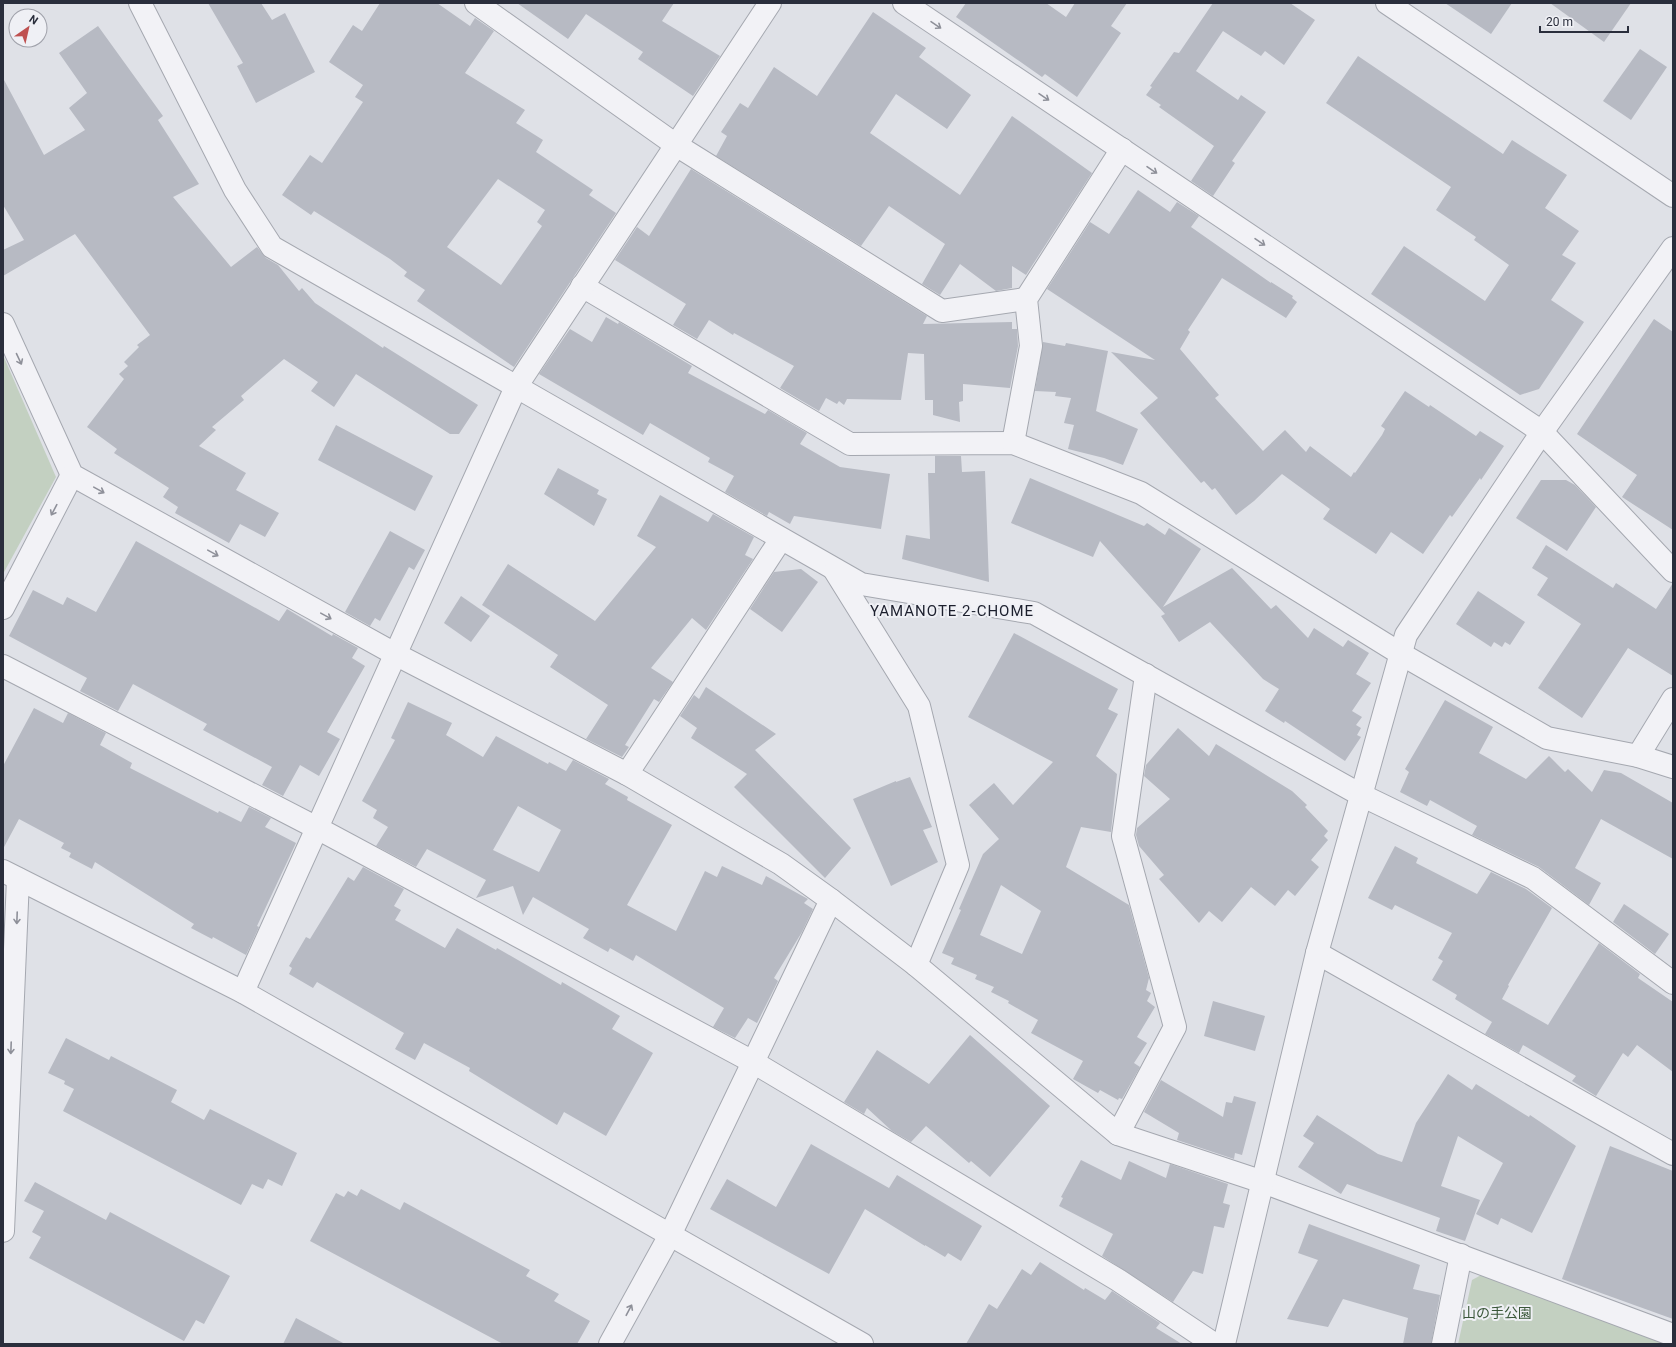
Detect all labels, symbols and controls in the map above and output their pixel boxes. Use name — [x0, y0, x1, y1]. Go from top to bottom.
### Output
north arrow — [8, 8, 48, 48]
scale bar — [1540, 8, 1628, 34]
text: N — [26, 13, 40, 28]
text: 20 m — [1546, 15, 1573, 29]
one-way arrow — [931, 21, 942, 29]
one-way arrow — [1039, 93, 1050, 101]
one-way arrow — [1147, 165, 1158, 174]
one-way arrow — [1254, 238, 1265, 246]
one-way arrow — [16, 353, 23, 365]
one-way arrow — [93, 487, 105, 494]
one-way arrow — [50, 504, 58, 516]
one-way arrow — [206, 550, 218, 557]
district label: YAMANOTE 2-CHOME — [870, 602, 1034, 620]
one-way arrow — [320, 613, 332, 620]
one-way arrow — [13, 911, 20, 924]
one-way arrow — [7, 1041, 15, 1054]
one-way arrow — [626, 1304, 633, 1316]
park label: 山の手公園 — [1462, 1305, 1532, 1321]

